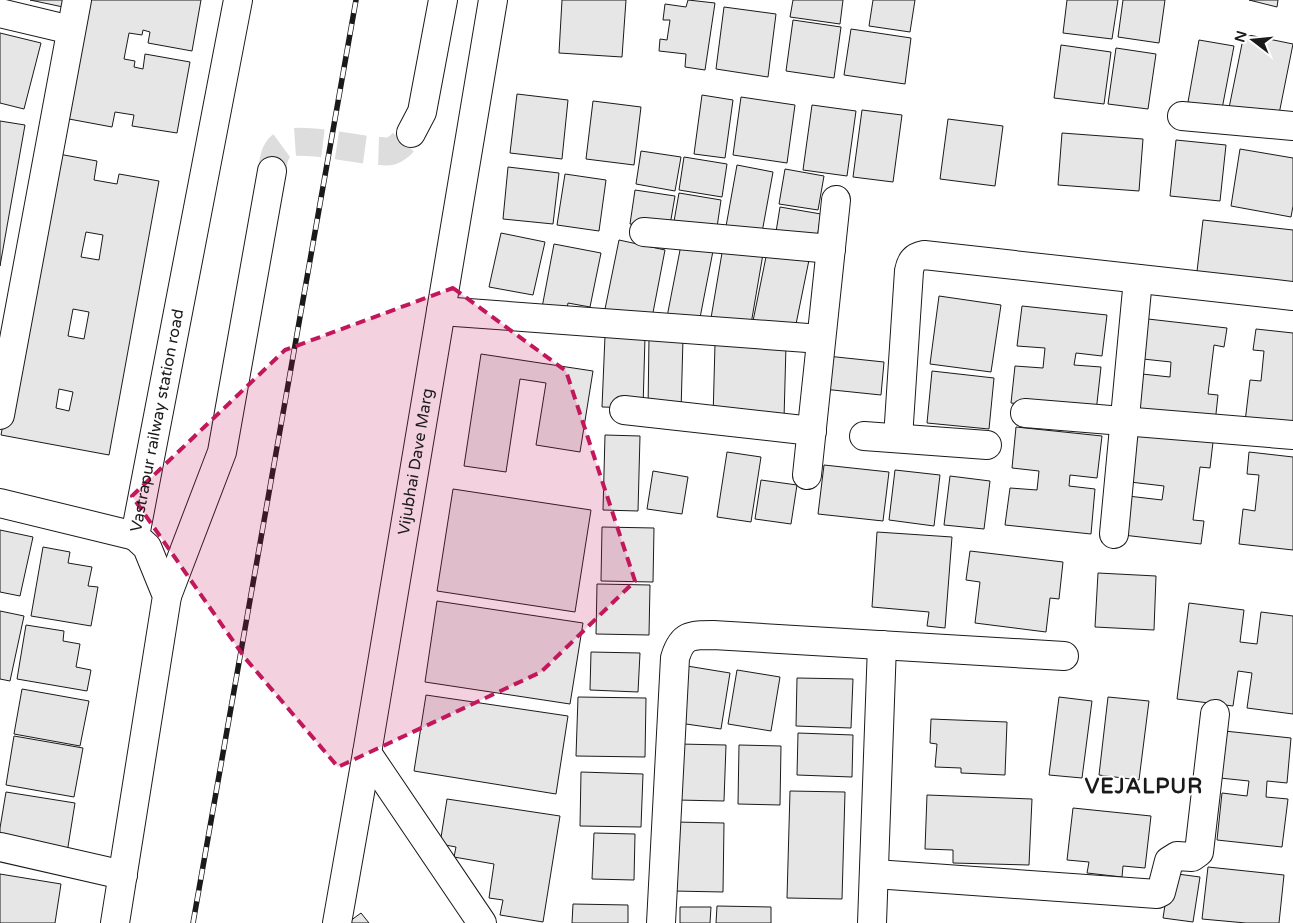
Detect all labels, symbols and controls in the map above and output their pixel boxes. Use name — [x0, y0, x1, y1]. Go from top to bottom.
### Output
north arrow — [1228, 15, 1278, 65]
text: N — [1231, 29, 1251, 44]
street label: Vastrapur railway station road — [126, 307, 188, 534]
street label: Vijubhai Dave Marg — [394, 387, 438, 537]
district label: VEJALPUR — [1085, 774, 1203, 799]

